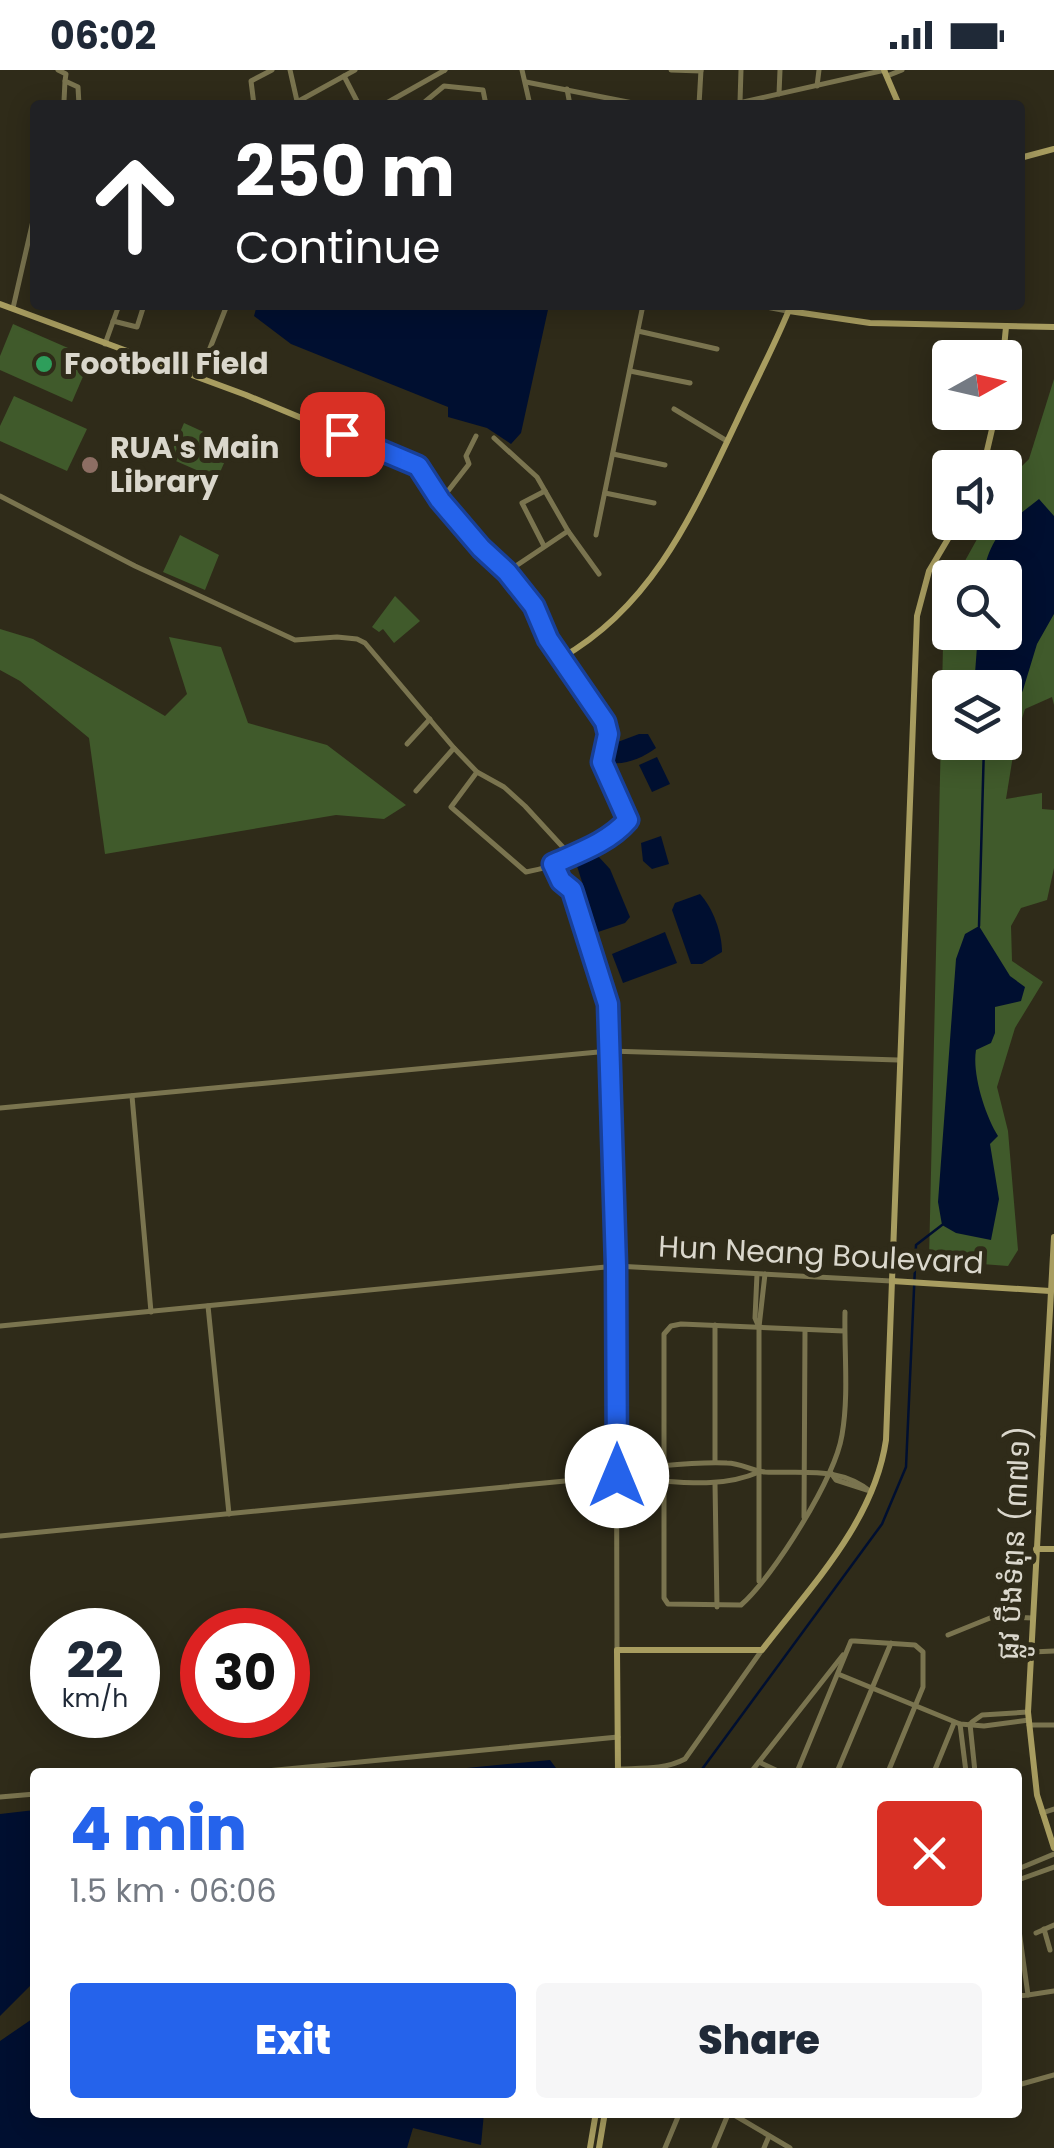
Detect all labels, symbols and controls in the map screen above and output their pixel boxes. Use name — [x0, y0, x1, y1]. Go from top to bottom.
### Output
text: 06:02 — [50, 9, 156, 62]
text: 250 m — [235, 122, 455, 221]
icon: ahead — [70, 140, 200, 270]
text: Continue — [235, 216, 440, 279]
north arrow — [932, 340, 1022, 430]
map controls — [932, 340, 1022, 760]
place label: Football Field — [64, 342, 269, 385]
marker: Football Field — [33, 353, 55, 375]
pin — [300, 392, 385, 477]
icon: arrive — [315, 407, 370, 462]
place label: RUA's Main Library — [110, 426, 280, 503]
button: sound — [932, 450, 1022, 540]
marker: RUA's Main Library — [79, 454, 101, 476]
button: search — [932, 560, 1022, 650]
button: layers — [932, 670, 1022, 760]
street label: Hun Neang Boulevard — [657, 1224, 985, 1285]
position arrow — [565, 1424, 669, 1528]
street label: ផ្លូវ បឹងទំពុន (៣៧១) — [986, 1425, 1046, 1661]
speed limit sign: 30 — [180, 1608, 310, 1738]
text: 22 — [66, 1625, 124, 1696]
text: km/h — [62, 1681, 128, 1716]
text: 4 min — [70, 1787, 247, 1871]
button: close — [877, 1801, 982, 1906]
text: 1.5 km · 06:06 — [70, 1868, 277, 1913]
button: Exit — [70, 1983, 516, 2098]
button: Share — [536, 1983, 982, 2098]

